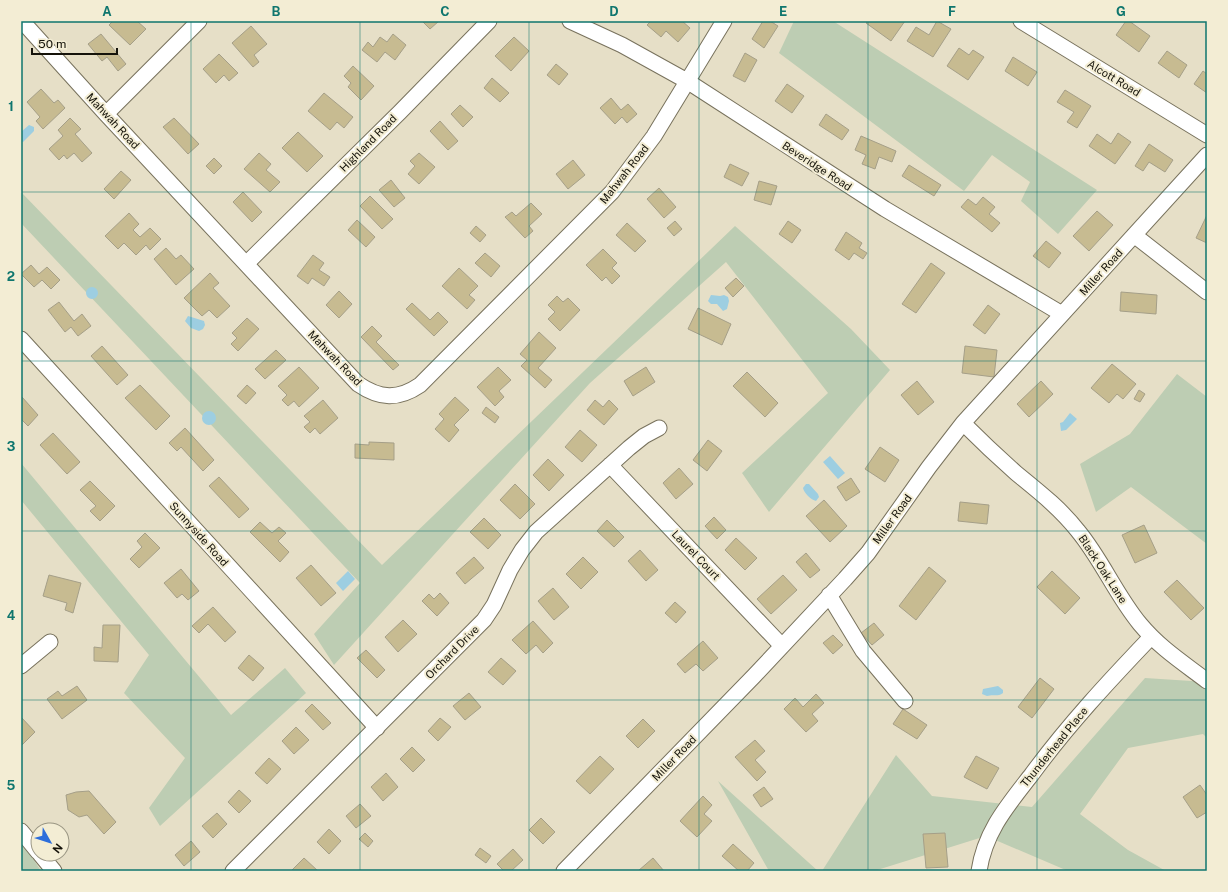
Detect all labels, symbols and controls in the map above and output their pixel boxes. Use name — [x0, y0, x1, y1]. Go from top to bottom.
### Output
text: A — [102, 4, 112, 19]
text: B — [272, 4, 281, 19]
text: C — [440, 4, 450, 19]
text: D — [609, 4, 619, 19]
text: E — [779, 4, 787, 19]
text: F — [948, 4, 956, 19]
text: G — [1116, 4, 1126, 19]
scale bar — [32, 30, 117, 56]
text: 50 m — [38, 37, 66, 51]
street label: Alcott Road — [1085, 58, 1143, 98]
street label: Mahwah Road — [84, 91, 142, 151]
text: 1 — [8, 99, 14, 114]
street label: Highland Road — [337, 112, 399, 174]
street label: Beveridge Road — [780, 139, 854, 193]
street label: Mahwah Road — [597, 142, 651, 206]
street label: Miller Road — [1077, 246, 1125, 298]
text: 2 — [7, 269, 15, 284]
street label: Mahwah Road — [306, 328, 364, 388]
text: 3 — [7, 439, 16, 454]
street label: Miller Road — [870, 492, 914, 546]
street label: Sunnyside Road — [167, 500, 231, 568]
street label: Laurel Court — [670, 528, 722, 582]
street label: Black Oak Lane — [1076, 533, 1130, 605]
text: 4 — [7, 608, 16, 623]
street label: Orchard Drive — [423, 623, 481, 681]
street label: Thunderhead Place — [1018, 705, 1090, 789]
street label: Miller Road — [650, 733, 698, 783]
text: 5 — [7, 778, 16, 793]
north arrow — [30, 822, 70, 862]
text: N — [50, 841, 65, 855]

